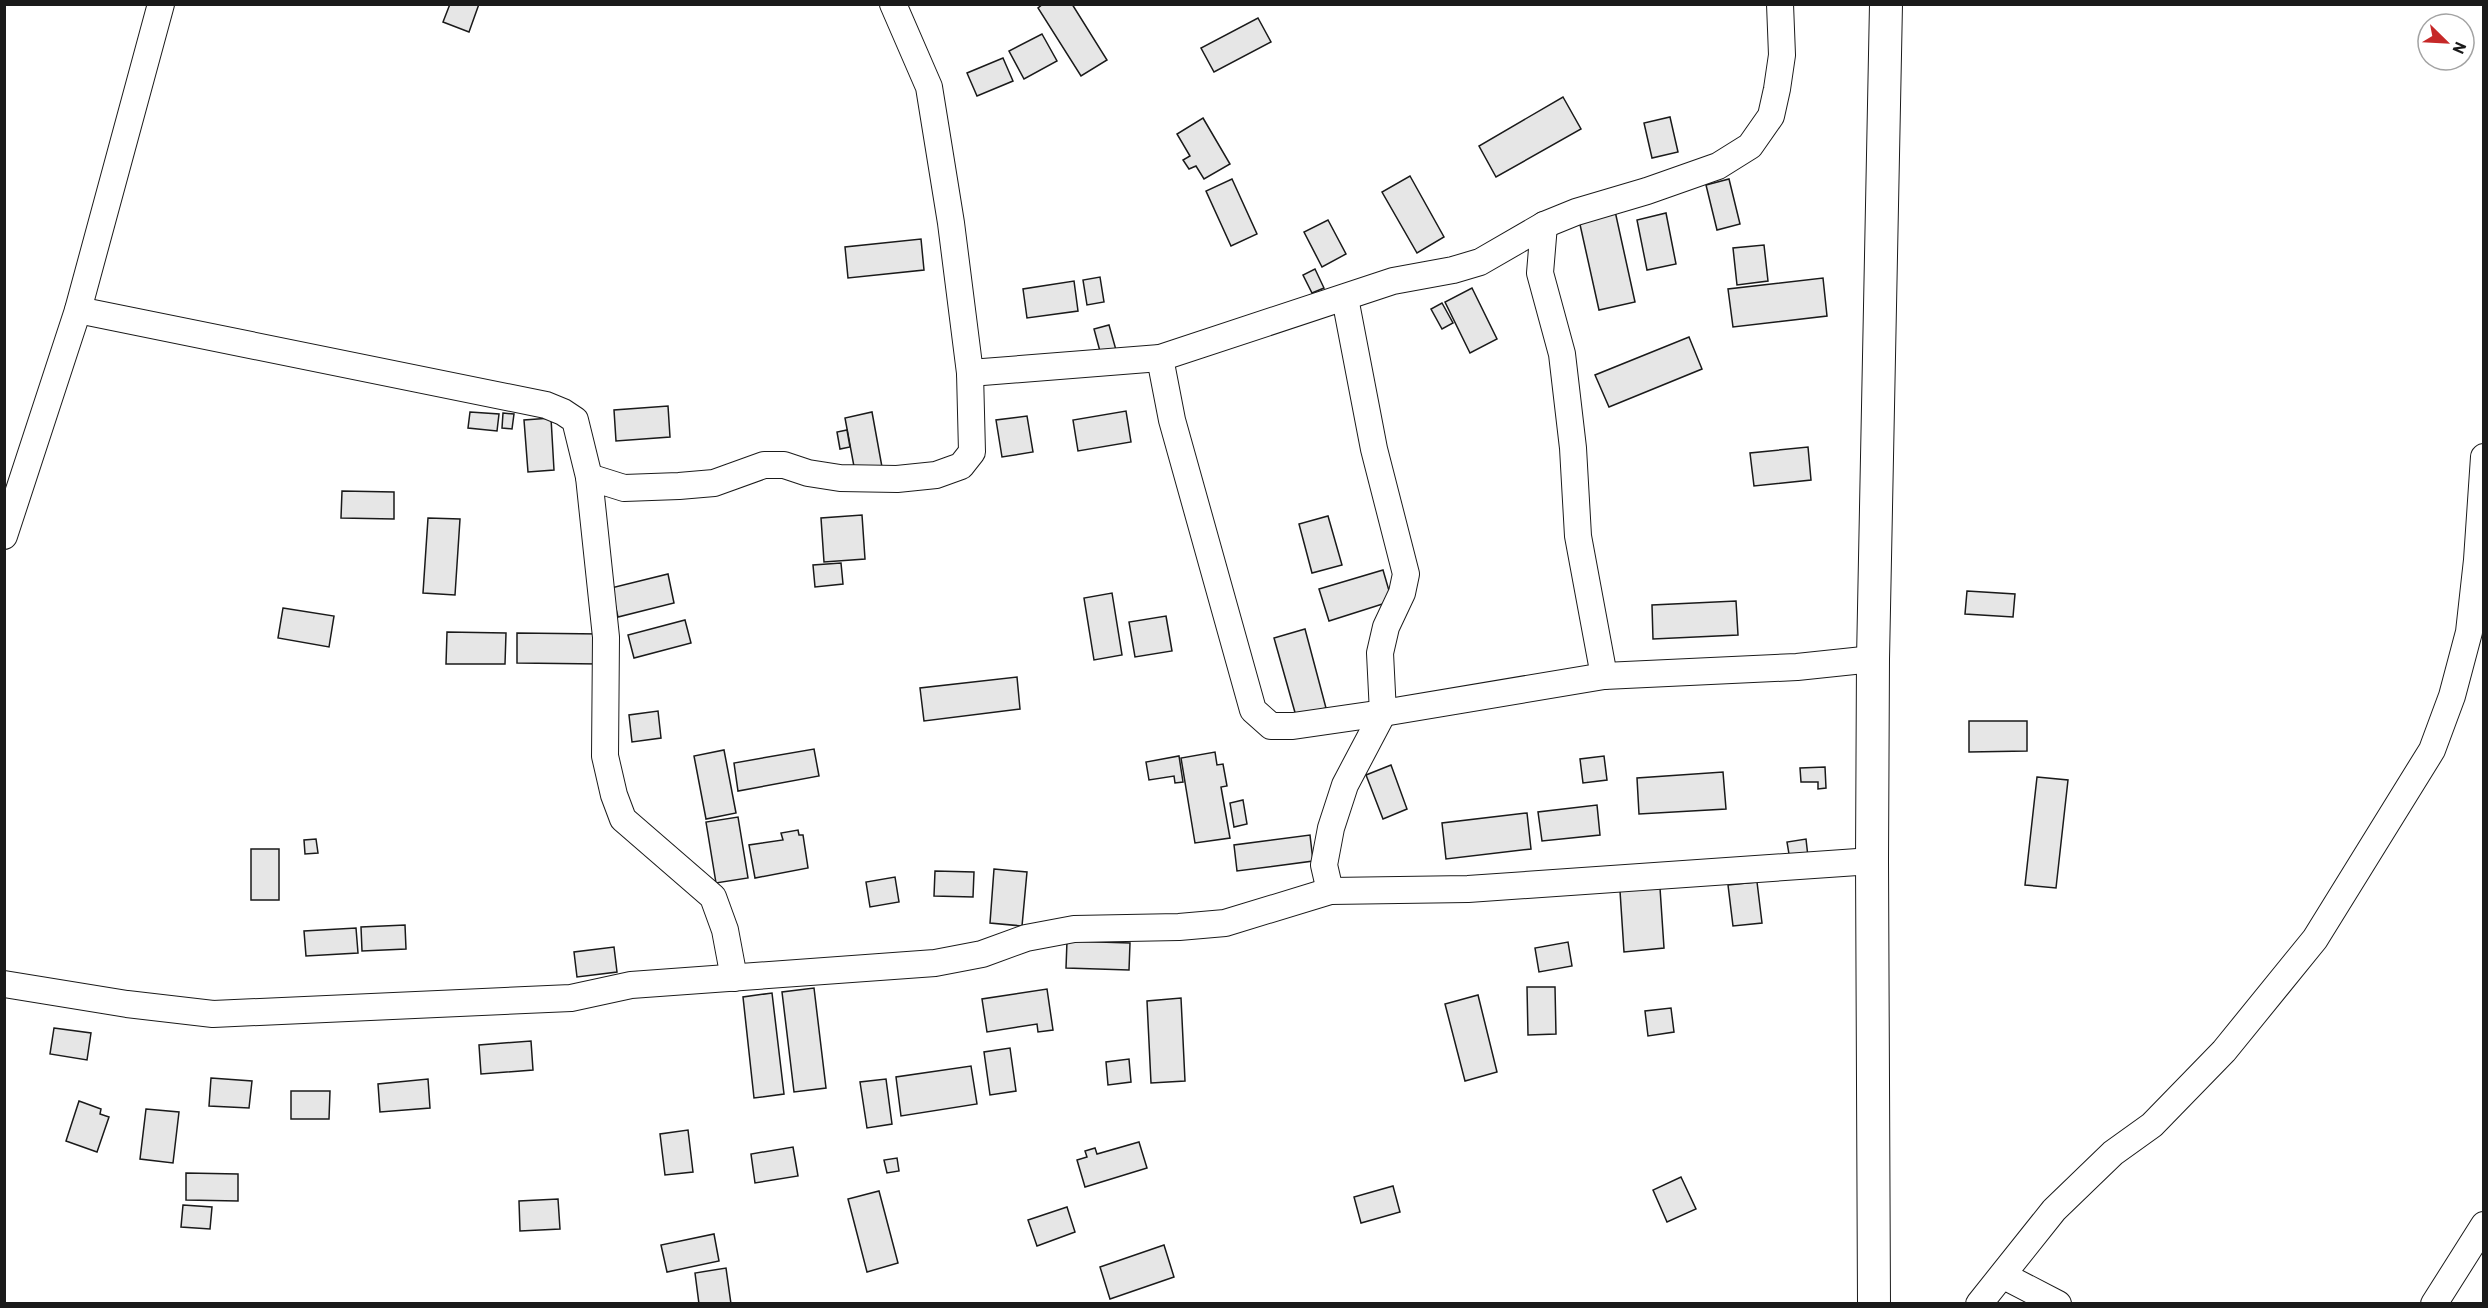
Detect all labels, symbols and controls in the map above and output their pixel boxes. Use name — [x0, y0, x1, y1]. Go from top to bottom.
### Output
north arrow — [2416, 12, 2476, 72]
text: N — [2449, 40, 2471, 57]

